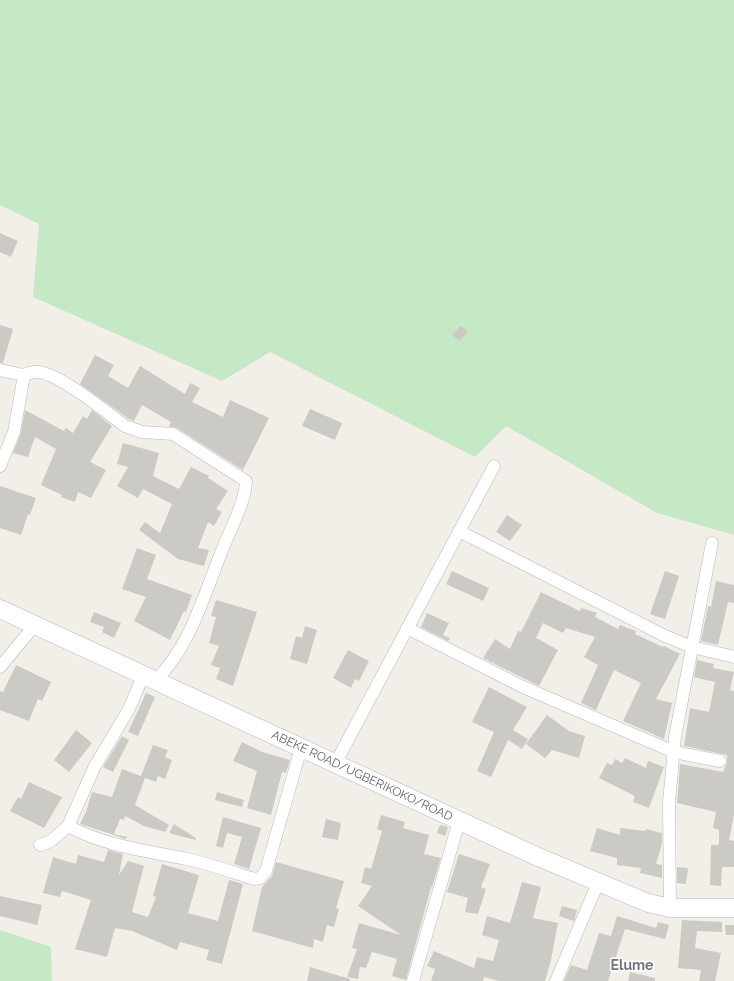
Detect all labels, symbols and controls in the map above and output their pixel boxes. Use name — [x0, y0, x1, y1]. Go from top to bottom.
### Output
street label: ABEKE ROAD/UGBERIKOKO/ROAD — [269, 728, 455, 824]
district label: Elume — [611, 958, 653, 974]

